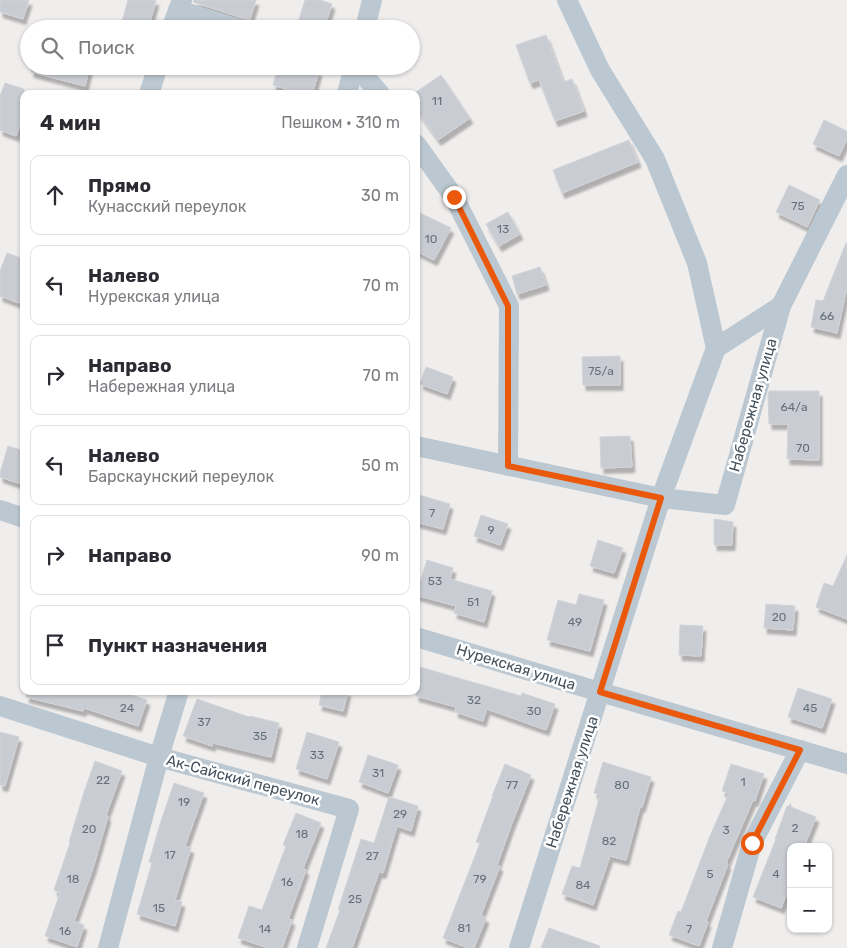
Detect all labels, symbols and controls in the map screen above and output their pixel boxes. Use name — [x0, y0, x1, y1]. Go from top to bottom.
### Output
search box — [20, 20, 420, 75]
icon: search — [38, 34, 66, 62]
text: Поиск — [78, 36, 135, 59]
house number: 11 — [432, 94, 442, 108]
text: 4 мин — [40, 110, 101, 135]
text: Пешком · 310 m — [281, 113, 400, 132]
text: Прямо — [88, 174, 151, 197]
icon: ahead — [41, 181, 69, 209]
text: 30 m — [361, 186, 399, 205]
route end — [443, 186, 466, 209]
text: Кунасский переулок — [88, 197, 246, 216]
house number: 75 — [791, 199, 805, 213]
house number: 13 — [497, 222, 509, 236]
house number: 10 — [425, 232, 437, 246]
text: Налево — [88, 264, 160, 287]
icon: left — [41, 271, 69, 299]
text: 70 m — [362, 276, 399, 295]
text: Нурекская улица — [88, 287, 220, 306]
house number: 66 — [820, 309, 834, 323]
street label: Набережная улица — [725, 336, 781, 474]
text: Направо — [88, 354, 172, 377]
icon: right — [41, 361, 69, 389]
house number: 75/а — [588, 364, 614, 378]
text: 70 m — [362, 366, 399, 385]
text: Набережная улица — [88, 377, 235, 396]
house number: 64/а — [780, 400, 808, 414]
house number: 70 — [796, 441, 810, 455]
text: Налево — [88, 444, 160, 467]
icon: left — [41, 451, 69, 479]
text: 50 m — [361, 456, 399, 475]
text: Барскаунский переулок — [88, 467, 274, 486]
house number: 7 — [429, 506, 435, 520]
house number: 9 — [487, 523, 495, 537]
icon: right — [41, 541, 69, 569]
text: Направо — [88, 544, 172, 567]
text: 90 m — [361, 546, 399, 565]
house number: 53 — [428, 574, 442, 588]
house number: 51 — [467, 595, 479, 609]
house number: 20 — [772, 610, 786, 624]
house number: 49 — [568, 615, 582, 629]
icon: arrive — [41, 631, 69, 659]
text: Пункт назначения — [88, 634, 267, 657]
street label: Нурекская улица — [454, 640, 578, 694]
house number: 32 — [467, 693, 481, 707]
house number: 24 — [120, 701, 135, 715]
house number: 45 — [803, 701, 817, 715]
house number: 30 — [527, 704, 541, 718]
street label: Набережная улица — [542, 714, 602, 850]
house number: 37 — [197, 715, 211, 729]
house number: 35 — [253, 729, 267, 743]
house number: 33 — [310, 748, 324, 762]
street label: Ак-Сайский переулок — [164, 751, 322, 809]
house number: 31 — [372, 766, 384, 780]
house number: 22 — [96, 773, 110, 787]
house number: 1 — [740, 775, 746, 789]
house number: 77 — [506, 778, 518, 792]
house number: 80 — [614, 778, 630, 792]
house number: 19 — [178, 795, 190, 809]
house number: 29 — [393, 807, 407, 821]
house number: 2 — [791, 821, 799, 835]
house number: 20 — [82, 822, 96, 836]
house number: 3 — [722, 823, 730, 837]
house number: 18 — [296, 827, 308, 841]
route start — [741, 832, 764, 855]
house number: 82 — [602, 834, 616, 848]
map controls — [787, 843, 832, 933]
button: + — [787, 843, 832, 888]
house number: 17 — [164, 848, 176, 862]
house number: 27 — [365, 849, 379, 863]
house number: 5 — [706, 867, 714, 881]
house number: 4 — [772, 867, 780, 881]
house number: 18 — [67, 872, 79, 886]
house number: 79 — [473, 872, 487, 886]
house number: 16 — [281, 875, 293, 889]
house number: 84 — [575, 878, 591, 892]
button: − — [787, 888, 832, 933]
house number: 25 — [348, 892, 362, 906]
house number: 15 — [153, 901, 165, 915]
house number: 81 — [458, 921, 470, 935]
house number: 14 — [259, 922, 272, 936]
house number: 7 — [686, 922, 692, 936]
house number: 16 — [59, 924, 71, 938]

